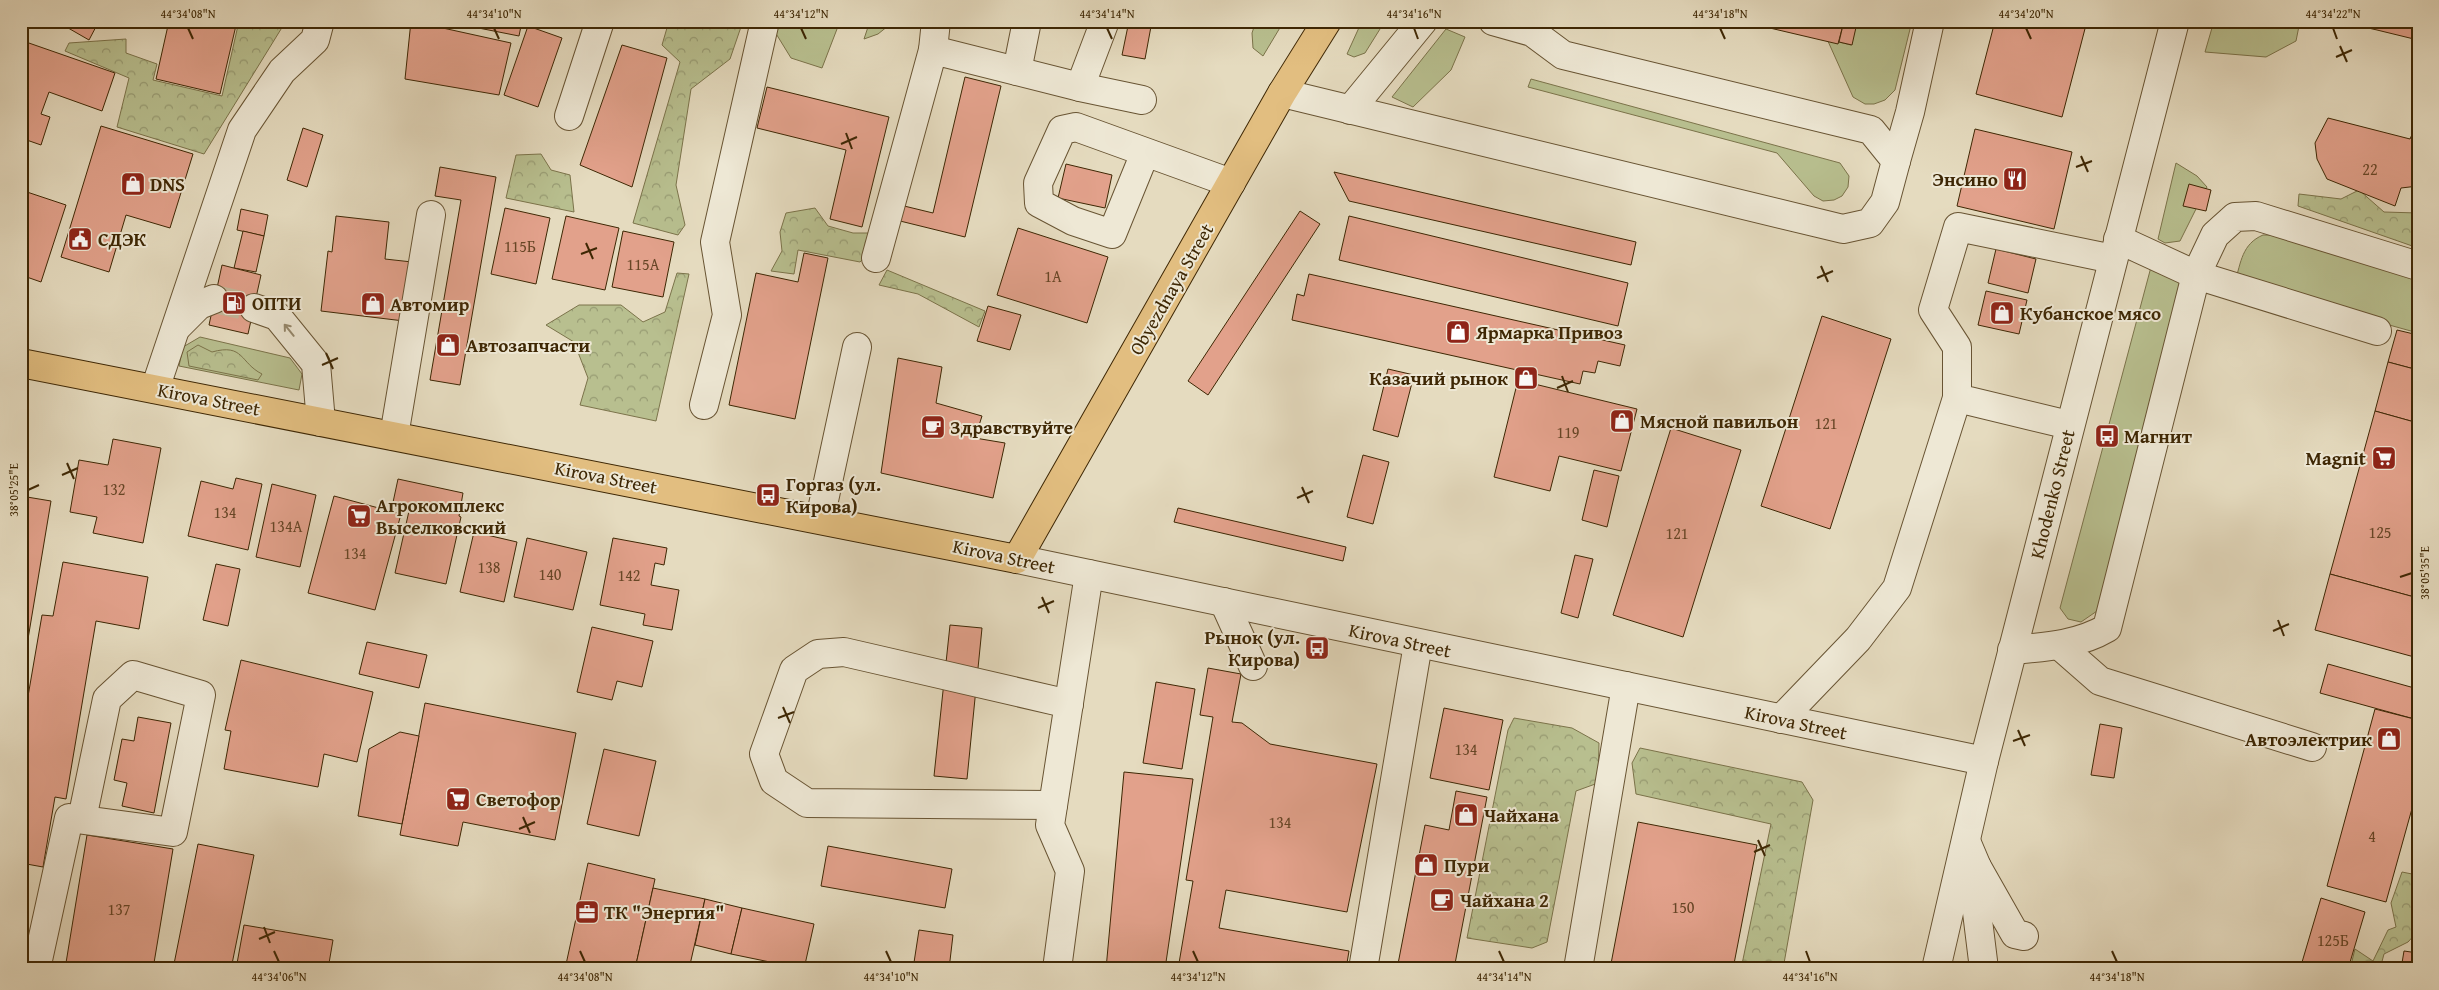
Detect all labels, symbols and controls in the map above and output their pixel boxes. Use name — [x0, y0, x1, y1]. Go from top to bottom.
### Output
text: 44°34'08"N — [160, 5, 216, 22]
text: 44°34'10"N — [466, 5, 522, 22]
text: 44°34'12"N — [773, 5, 829, 22]
text: 44°34'14"N — [1079, 5, 1135, 22]
text: 44°34'16"N — [1386, 5, 1442, 22]
text: 44°34'18"N — [1692, 5, 1748, 22]
text: 44°34'20"N — [1998, 5, 2054, 22]
text: 44°34'22"N — [2305, 5, 2361, 22]
house number: 22 — [2362, 157, 2378, 181]
place label: Энсино — [1932, 165, 1998, 193]
restaurant icon: Энсино — [2002, 166, 2028, 192]
place label: DNS — [150, 170, 185, 198]
shop icon: DNS — [120, 171, 146, 197]
street label: Obyezdnaya Street — [1122, 218, 1220, 360]
place label: СДЭК — [98, 225, 147, 253]
public building icon: СДЭК — [67, 226, 93, 252]
house number: 115Б — [504, 234, 536, 258]
house number: 115А — [627, 252, 660, 276]
house number: 1А — [1044, 264, 1062, 288]
place label: ОПТИ — [252, 289, 301, 317]
fuel station icon: ОПТИ — [221, 290, 247, 316]
place label: Автомир — [390, 290, 470, 318]
shop icon: Автомир — [360, 291, 386, 317]
place label: Кубанское мясо — [2020, 299, 2161, 327]
shop icon: Кубанское мясо — [1989, 300, 2015, 326]
place label: Ярмарка Привоз — [1475, 318, 1623, 346]
shop icon: Ярмарка Привоз — [1445, 319, 1471, 345]
one-way arrow — [283, 324, 294, 337]
place label: Автозапчасти — [466, 331, 590, 359]
shop icon: Автозапчасти — [435, 332, 461, 358]
place label: Казачий рынок — [1369, 364, 1508, 392]
shop icon: Казачий рынок — [1513, 365, 1539, 391]
street label: Kirova Street — [155, 375, 263, 423]
place label: Мясной павильон — [1640, 407, 1799, 435]
shop icon: Мясной павильон — [1609, 408, 1635, 434]
house number: 121 — [1814, 411, 1838, 435]
place label: Здравствуйте — [950, 413, 1073, 441]
cafe icon: Здравствуйте — [920, 414, 946, 440]
house number: 119 — [1556, 420, 1580, 444]
place label: Магнит — [2124, 422, 2193, 450]
bus stop icon: Магнит — [2094, 423, 2120, 449]
street label: Khodenko Street — [2022, 426, 2082, 562]
place label: Magnit — [2306, 444, 2367, 472]
supermarket icon: Magnit — [2371, 445, 2397, 471]
street label: Kirova Street — [552, 453, 660, 501]
text: 38°05'25"E — [5, 463, 22, 517]
place label: Горгаз (ул. Кирова) — [786, 470, 881, 520]
house number: 132 — [102, 477, 126, 501]
bus stop icon: Горгаз (ул. Кирова) — [755, 482, 781, 508]
place label: Агрокомплекс Выселковский — [376, 491, 506, 541]
house number: 134 — [213, 500, 237, 524]
supermarket icon: Агрокомплекс Выселковский — [346, 503, 372, 529]
house number: 134А — [270, 514, 303, 538]
house number: 125 — [2368, 520, 2392, 544]
house number: 121 — [1665, 521, 1689, 545]
street label: Kirova Street — [950, 532, 1058, 581]
house number: 134 — [343, 541, 367, 565]
text: 38°05'35"E — [2416, 546, 2433, 600]
house number: 138 — [477, 555, 501, 579]
house number: 140 — [538, 562, 562, 586]
house number: 142 — [617, 563, 641, 587]
street label: Kirova Street — [1346, 616, 1454, 665]
place label: Рынок (ул. Кирова) — [1204, 623, 1300, 673]
bus stop icon: Рынок (ул. Кирова) — [1304, 635, 1330, 661]
street label: Kirova Street — [1742, 698, 1850, 747]
place label: Автоэлектрик — [2245, 725, 2372, 753]
shop icon: Автоэлектрик — [2376, 726, 2402, 752]
house number: 134 — [1454, 737, 1478, 761]
place label: Светофор — [476, 785, 561, 813]
supermarket icon: Светофор — [445, 786, 471, 812]
place label: Чайхана — [1484, 801, 1559, 829]
shop icon: Чайхана — [1453, 802, 1479, 828]
house number: 134 — [1268, 810, 1292, 834]
house number: 4 — [2368, 824, 2376, 848]
place label: Пури — [1444, 851, 1490, 879]
shop icon: Пури — [1413, 852, 1439, 878]
place label: Чайхана 2 — [1460, 886, 1549, 914]
cafe icon: Чайхана 2 — [1429, 887, 1455, 913]
house number: 150 — [1671, 895, 1695, 919]
house number: 137 — [107, 897, 131, 921]
place label: ТК "Энергия" — [604, 898, 724, 926]
office icon: ТК "Энергия" — [574, 899, 600, 925]
house number: 125Б — [2317, 928, 2349, 952]
text: 44°34'06"N — [251, 968, 307, 985]
text: 44°34'08"N — [557, 968, 613, 985]
text: 44°34'10"N — [863, 968, 919, 985]
text: 44°34'12"N — [1170, 968, 1226, 985]
text: 44°34'14"N — [1476, 968, 1532, 985]
text: 44°34'16"N — [1782, 968, 1838, 985]
text: 44°34'18"N — [2089, 968, 2145, 985]

